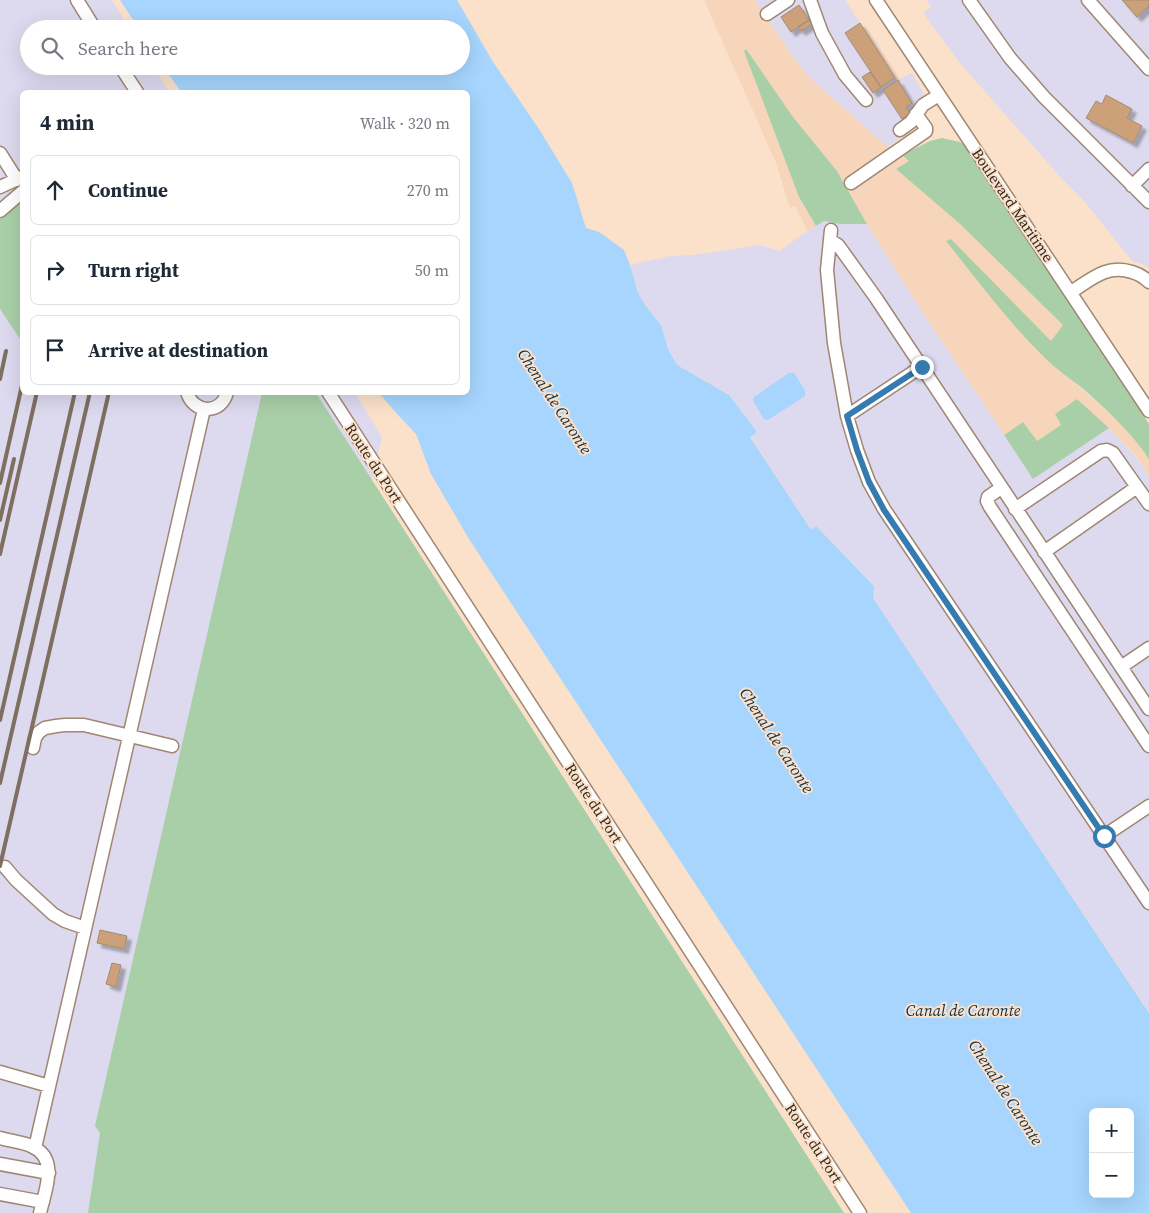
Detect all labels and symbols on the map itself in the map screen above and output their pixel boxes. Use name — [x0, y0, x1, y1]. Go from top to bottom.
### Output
street label: Boulevard Maritime — [967, 144, 1059, 266]
water label: Chenal de Caronte — [513, 344, 598, 458]
route end — [911, 356, 934, 379]
street label: Route du Port — [340, 419, 408, 507]
water label: Chenal de Caronte — [735, 683, 820, 797]
street label: Route du Port — [560, 759, 628, 847]
route start — [1093, 825, 1116, 848]
water label: Canal de Caronte — [906, 999, 1021, 1021]
water label: Chenal de Caronte — [964, 1035, 1049, 1149]
street label: Route du Port — [780, 1099, 848, 1187]

